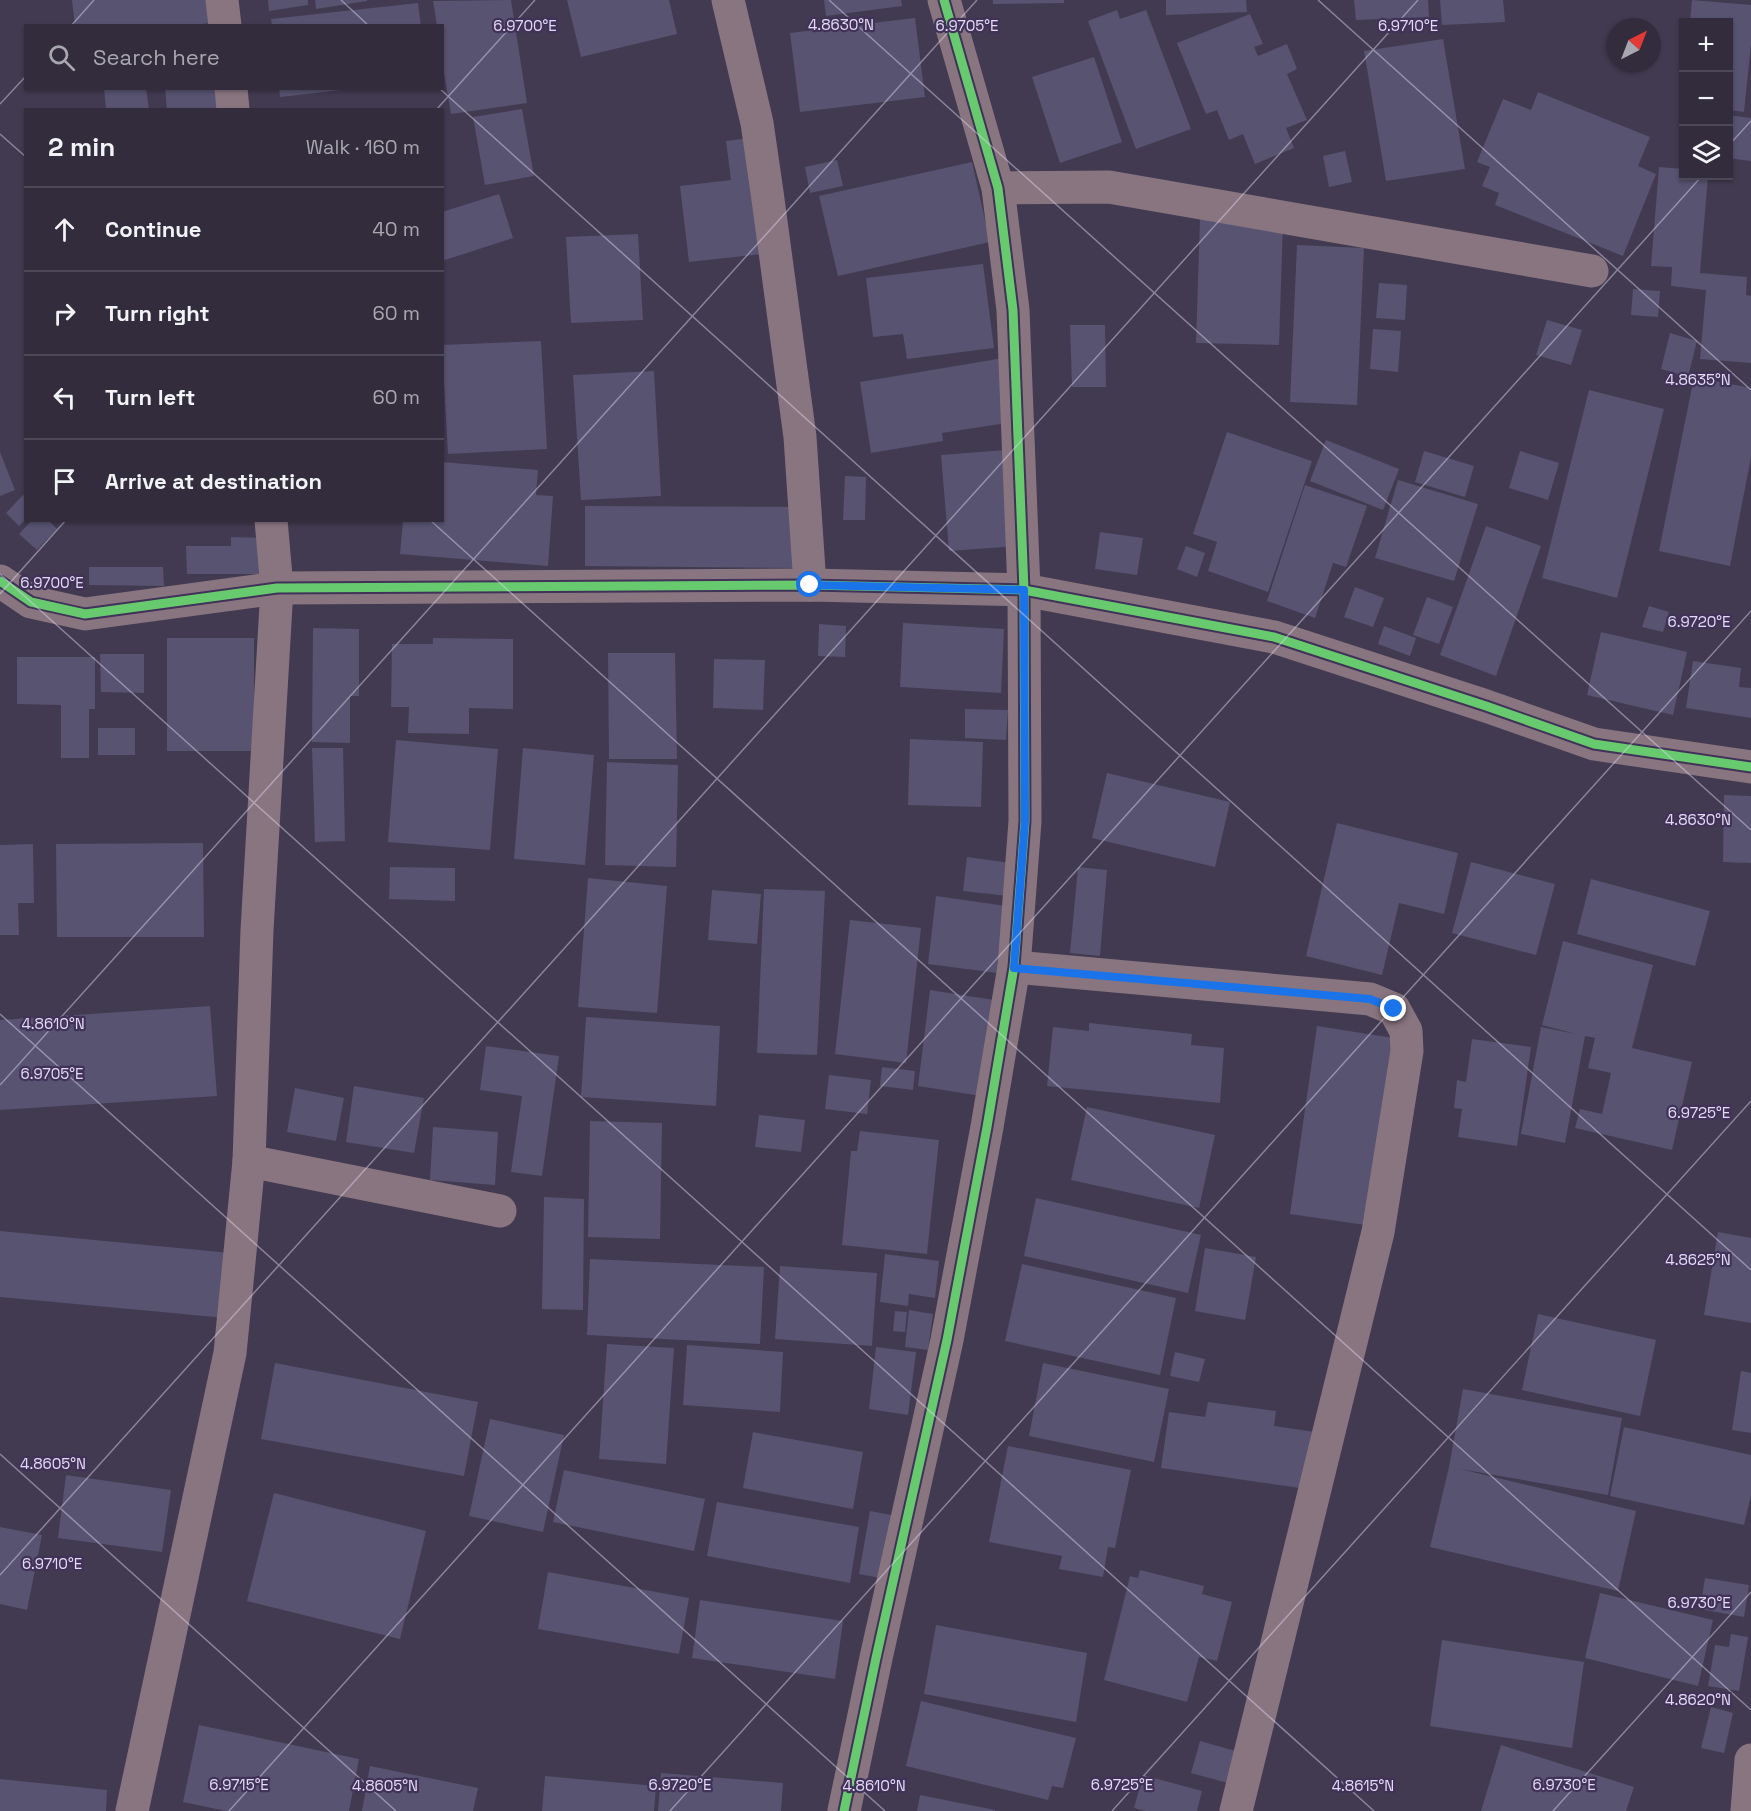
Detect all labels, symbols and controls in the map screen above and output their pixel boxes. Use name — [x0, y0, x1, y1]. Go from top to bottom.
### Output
text: 4.8630°N — [808, 15, 874, 34]
text: 6.9700°E — [493, 16, 557, 35]
text: 6.9705°E — [936, 16, 998, 35]
text: 6.9710°E — [1378, 16, 1438, 35]
north arrow — [1607, 18, 1661, 72]
map controls — [1679, 18, 1733, 180]
button: + — [1679, 18, 1733, 72]
search box — [24, 24, 444, 90]
icon: search — [45, 41, 78, 74]
text: Search here — [93, 43, 220, 71]
button: − — [1679, 72, 1733, 126]
button: layers — [1679, 126, 1733, 180]
text: 2 min — [48, 130, 115, 164]
text: Walk · 160 m — [306, 134, 420, 160]
icon: ahead — [48, 213, 81, 246]
text: Continue — [105, 215, 201, 243]
text: 40 m — [372, 216, 420, 242]
icon: right — [48, 297, 81, 330]
text: Turn right — [105, 299, 210, 327]
text: 60 m — [373, 300, 420, 326]
text: 4.8635°N — [1665, 370, 1731, 389]
icon: left — [48, 381, 81, 414]
text: Turn left — [105, 383, 195, 411]
text: 60 m — [373, 384, 420, 410]
icon: arrive — [48, 465, 81, 498]
text: Arrive at destination — [105, 467, 322, 495]
route start — [796, 571, 822, 597]
text: 6.9700°E — [20, 573, 84, 592]
text: 6.9720°E — [1668, 612, 1731, 631]
text: 4.8630°N — [1665, 810, 1731, 829]
route end — [1380, 995, 1406, 1021]
text: 4.8610°N — [21, 1014, 85, 1033]
text: 6.9705°E — [21, 1064, 83, 1083]
text: 6.9725°E — [1668, 1103, 1730, 1122]
text: 4.8625°N — [1665, 1250, 1731, 1269]
text: 4.8605°N — [20, 1454, 86, 1473]
text: 6.9710°E — [22, 1554, 82, 1573]
text: 6.9730°E — [1667, 1593, 1731, 1612]
text: 4.8620°N — [1665, 1690, 1731, 1709]
text: 6.9715°E — [209, 1775, 269, 1794]
text: 6.9720°E — [649, 1775, 712, 1794]
text: 6.9725°E — [1091, 1775, 1153, 1794]
text: 6.9730°E — [1532, 1775, 1596, 1794]
text: 4.8605°N — [352, 1776, 418, 1795]
text: 4.8610°N — [842, 1776, 906, 1795]
text: 4.8615°N — [1332, 1776, 1394, 1795]

